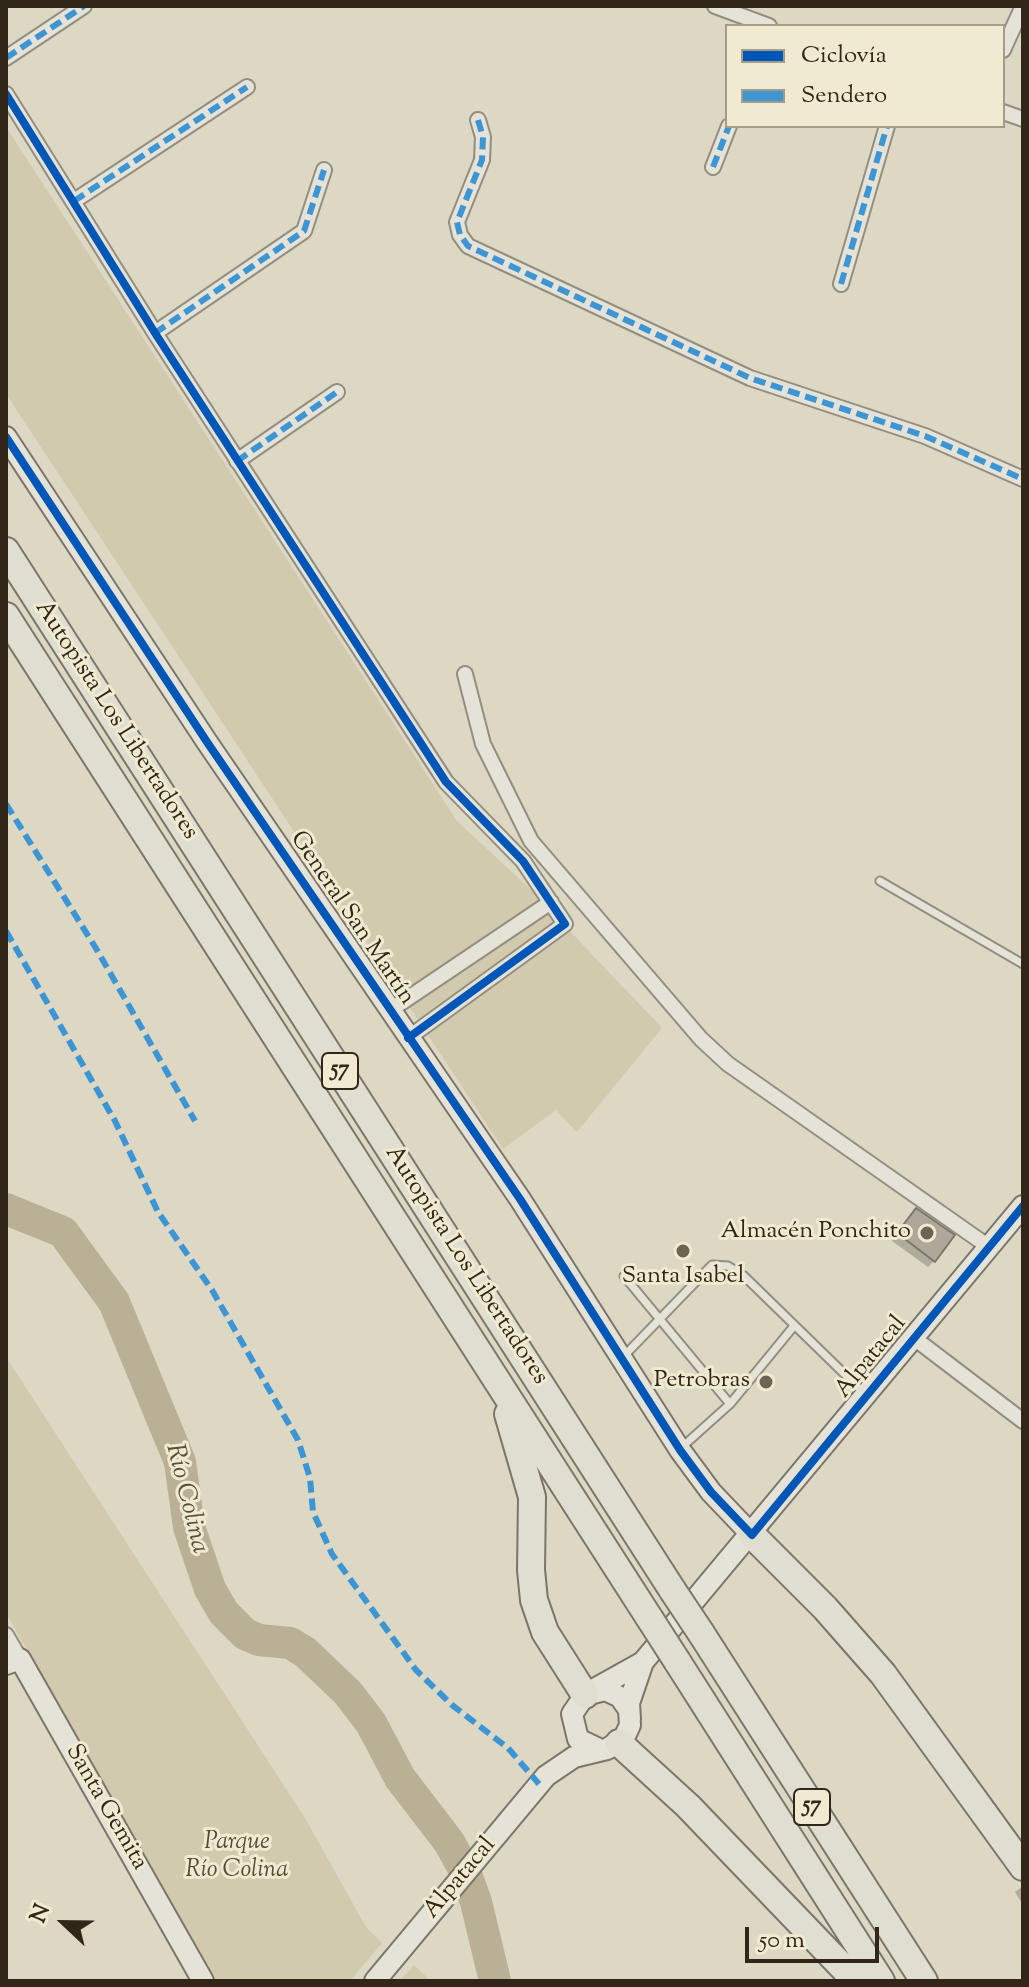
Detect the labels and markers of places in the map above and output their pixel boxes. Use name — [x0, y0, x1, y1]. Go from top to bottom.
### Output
place label: Almacén Ponchito — [720, 1219, 911, 1247]
marker: Almacén Ponchito — [918, 1224, 936, 1242]
marker: Santa Isabel — [674, 1242, 692, 1260]
place label: Santa Isabel — [622, 1264, 744, 1292]
place label: Petrobras — [654, 1368, 750, 1396]
marker: Petrobras — [757, 1373, 775, 1391]

